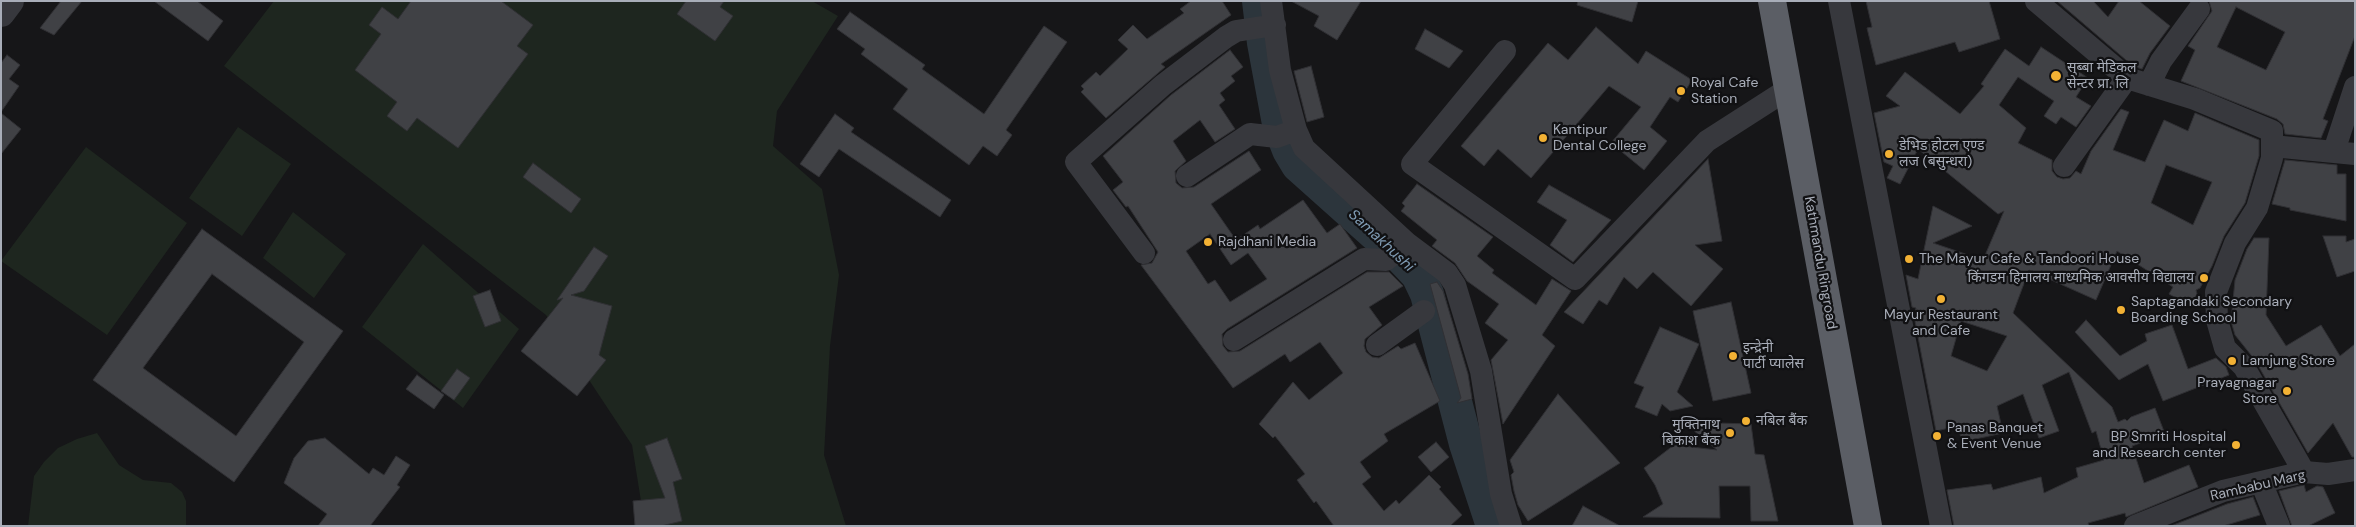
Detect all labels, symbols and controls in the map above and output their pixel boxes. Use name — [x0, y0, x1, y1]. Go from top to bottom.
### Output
place label: सुब्बा मेडिकल सेन्टर प्रा. लि — [2067, 60, 2136, 92]
marker: सुब्बा मेडिकल सेन्टर प्रा. लि — [2049, 69, 2063, 83]
place label: Royal Cafe Station — [1691, 75, 1759, 108]
marker: Royal Cafe Station — [1675, 85, 1687, 97]
place label: Kantipur Dental College — [1553, 122, 1647, 154]
marker: Kantipur Dental College — [1537, 132, 1549, 144]
place label: डेभिड होटल एण्ड लज (बसुन्धरा) — [1899, 138, 1984, 170]
marker: डेभिड होटल एण्ड लज (बसुन्धरा) — [1883, 148, 1895, 160]
street label: Kathmandu Ringroad — [1800, 195, 1840, 331]
water label: Samakhushi — [1344, 206, 1418, 276]
place label: Rajdhani Media — [1218, 234, 1316, 250]
marker: Rajdhani Media — [1202, 236, 1214, 248]
place label: The Mayur Cafe & Tandoori House — [1919, 251, 2139, 267]
marker: The Mayur Cafe & Tandoori House — [1903, 253, 1915, 265]
place label: किंगडम हिमालय माध्यमिक आवसीय विद्यालय — [1967, 270, 2194, 286]
marker: किंगडम हिमालय माध्यमिक आवसीय विद्यालय — [2198, 272, 2210, 284]
marker: Mayur Restaurant and Cafe — [1935, 293, 1947, 305]
place label: Saptagandaki Secondary Boarding School — [2131, 294, 2292, 326]
marker: Saptagandaki Secondary Boarding School — [2115, 304, 2127, 316]
place label: Mayur Restaurant and Cafe — [1884, 307, 1998, 340]
place label: इन्द्रेनी पार्टी प्यालेस — [1743, 340, 1804, 372]
marker: इन्द्रेनी पार्टी प्यालेस — [1727, 350, 1739, 362]
place label: Lamjung Store — [2242, 353, 2335, 369]
marker: Lamjung Store — [2226, 355, 2238, 367]
place label: Prayagnagar Store — [2197, 375, 2277, 408]
marker: Prayagnagar Store — [2281, 385, 2293, 397]
place label: नबिल बैंक — [1756, 413, 1807, 429]
marker: नबिल बैंक — [1740, 415, 1752, 427]
place label: मुक्तिनाथ बिकाश बैंक — [1662, 417, 1720, 450]
place label: Panas Banquet & Event Venue — [1947, 420, 2043, 452]
marker: मुक्तिनाथ बिकाश बैंक — [1724, 427, 1736, 439]
place label: BP Smriti Hospital and Research center — [2092, 429, 2226, 462]
marker: Panas Banquet & Event Venue — [1931, 430, 1943, 442]
marker: BP Smriti Hospital and Research center — [2230, 439, 2242, 451]
street label: Rambabu Marg — [2209, 467, 2307, 505]

